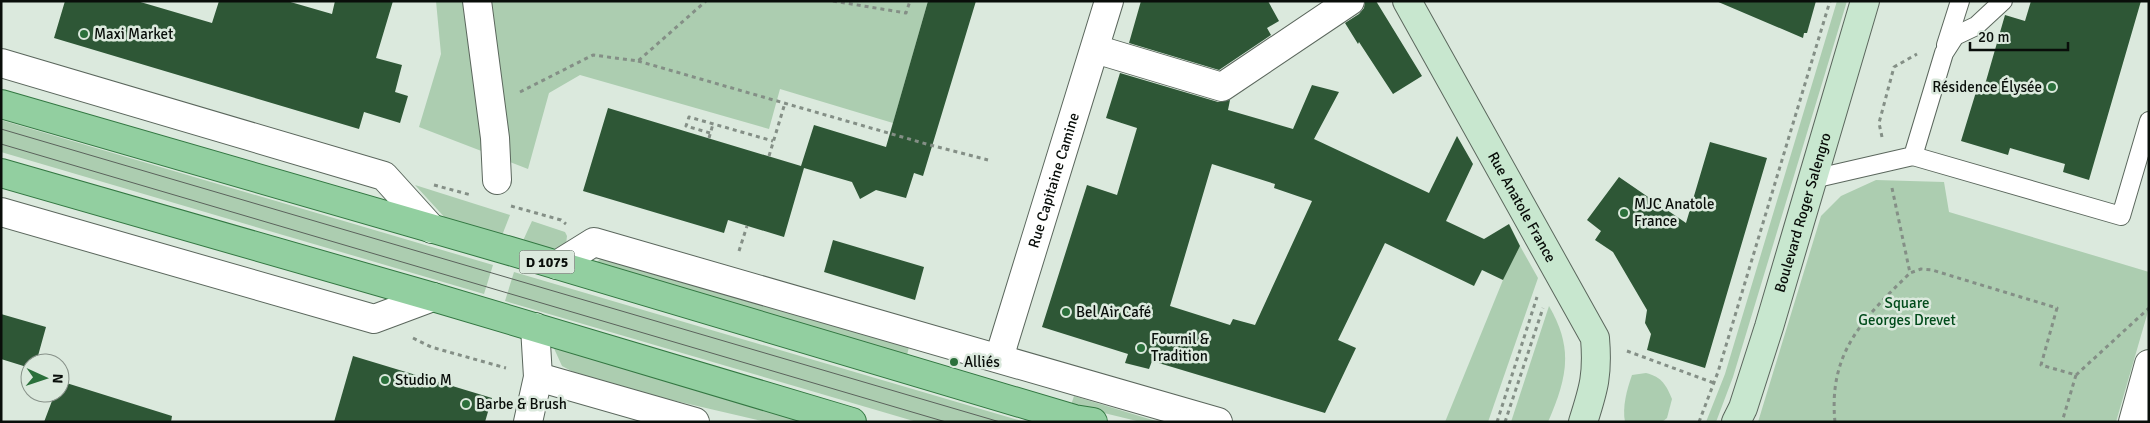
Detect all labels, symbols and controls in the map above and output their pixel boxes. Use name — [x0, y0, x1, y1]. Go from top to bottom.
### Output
scale bar — [1970, 20, 2068, 52]
place label: Maxi Market — [94, 25, 173, 43]
marker: Maxi Market — [78, 28, 90, 40]
text: 20 m — [1978, 28, 2009, 46]
place label: Résidence Élysée — [1932, 77, 2042, 96]
marker: Résidence Élysée — [2046, 81, 2058, 93]
street label: Rue Capitaine Camine — [1024, 110, 1083, 250]
street label: Boulevard Roger Salengro — [1771, 130, 1835, 295]
street label: Rue Anatole France — [1484, 149, 1560, 266]
place label: MJC Anatole France — [1634, 195, 1715, 230]
marker: MJC Anatole France — [1618, 207, 1630, 219]
road number: D 1075 — [520, 250, 574, 274]
park label: Square Georges Drevet — [1858, 294, 1956, 329]
place label: Bel Air Café — [1076, 303, 1151, 321]
marker: Bel Air Café — [1060, 306, 1072, 318]
place label: Fournil & Tradition — [1151, 330, 1210, 365]
marker: Fournil & Tradition — [1135, 342, 1147, 354]
north arrow — [20, 353, 70, 403]
place label: Alliés — [964, 353, 1000, 371]
marker: Alliés — [948, 356, 960, 368]
place label: Studio M — [395, 371, 452, 389]
text: N — [49, 373, 66, 384]
marker: Studio M — [379, 374, 391, 386]
place label: Barbe & Brush — [476, 395, 567, 413]
marker: Barbe & Brush — [460, 398, 472, 410]

